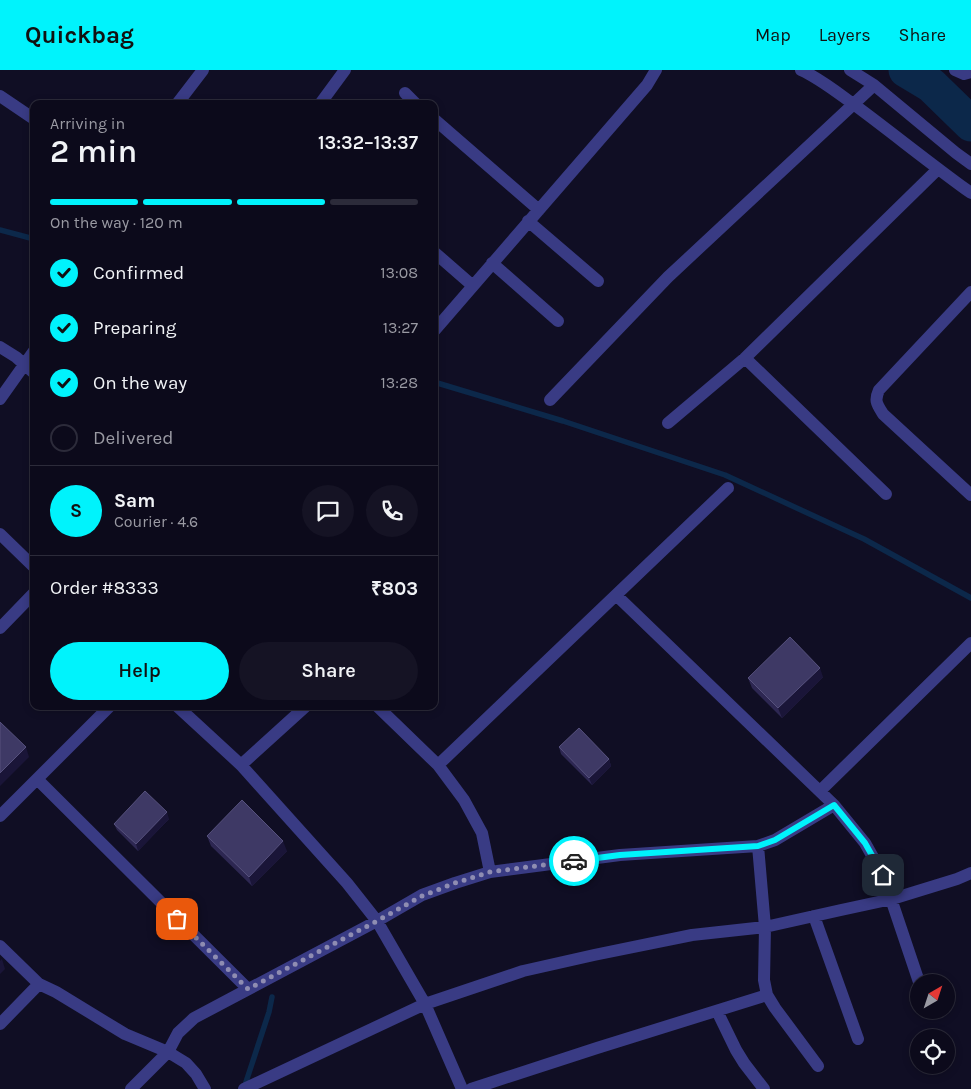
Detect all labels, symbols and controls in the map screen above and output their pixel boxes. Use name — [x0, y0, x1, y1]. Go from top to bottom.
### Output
text: Quickbag — [25, 21, 134, 49]
text: Map — [755, 24, 791, 46]
text: Layers — [819, 24, 871, 46]
text: Share — [899, 24, 946, 46]
text: Arriving in — [50, 114, 125, 133]
text: 13:32–13:37 — [318, 132, 418, 154]
text: 2 min — [50, 133, 137, 170]
text: On the way · 120 m — [50, 213, 183, 232]
icon: check — [50, 259, 78, 287]
text: Confirmed — [93, 262, 184, 284]
text: 13:08 — [380, 263, 418, 282]
icon: check — [50, 314, 78, 342]
text: Preparing — [93, 317, 176, 339]
text: 13:27 — [383, 318, 418, 337]
icon: check — [50, 369, 78, 397]
text: On the way — [93, 372, 187, 394]
text: 13:28 — [380, 373, 418, 392]
text: Delivered — [93, 427, 173, 449]
button: chat — [302, 485, 354, 537]
button: phone — [366, 485, 418, 537]
text: Sam — [114, 490, 155, 512]
text: S — [70, 500, 82, 522]
text: Courier · 4.6 — [114, 512, 198, 531]
text: Order #8333 — [50, 577, 159, 599]
text: ₹803 — [371, 578, 418, 600]
button: Help — [50, 642, 229, 700]
button: Share — [239, 642, 418, 700]
courier — [549, 836, 599, 886]
icon: car — [560, 847, 588, 875]
pin — [862, 854, 904, 896]
icon: home — [869, 861, 897, 889]
pin — [156, 898, 198, 940]
icon: bag — [163, 905, 191, 933]
north arrow — [910, 974, 955, 1019]
map controls — [910, 974, 955, 1074]
button: locate — [910, 1029, 955, 1074]

